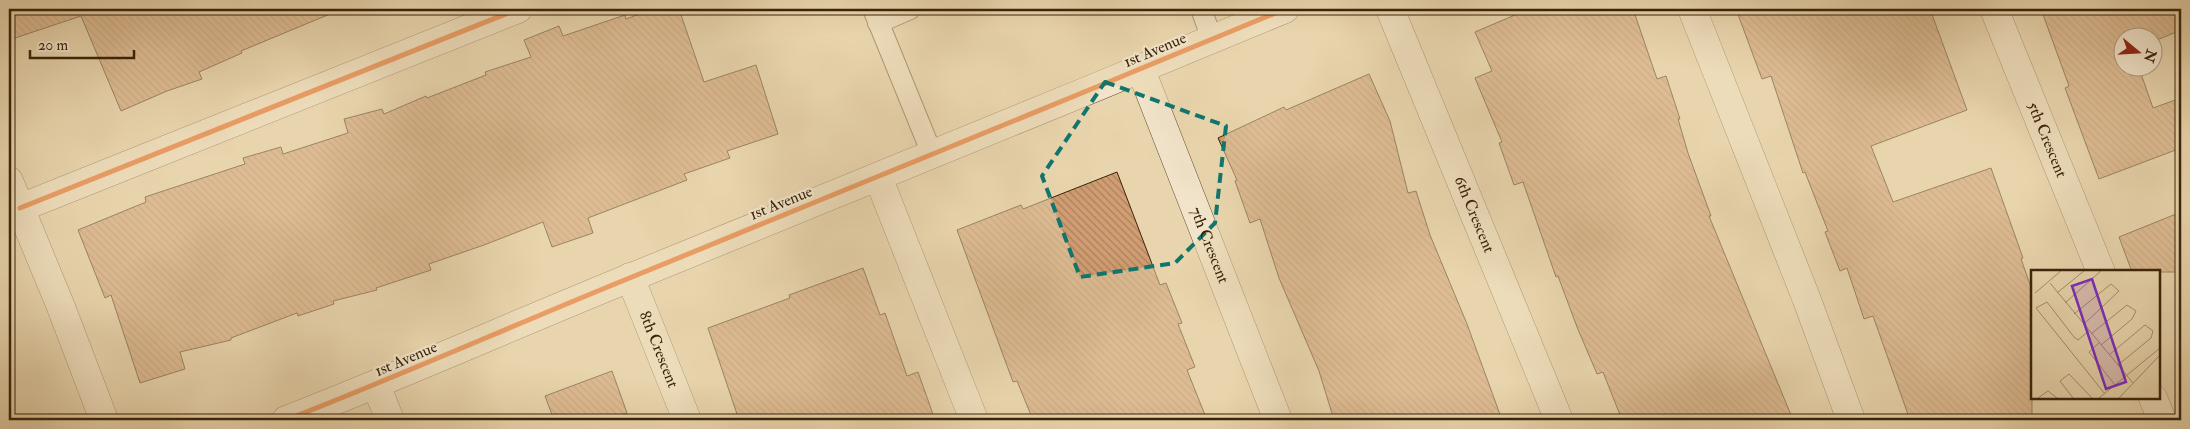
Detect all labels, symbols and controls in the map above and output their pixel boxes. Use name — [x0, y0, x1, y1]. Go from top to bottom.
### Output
scale bar — [30, 28, 134, 60]
street label: 1st Avenue — [1121, 28, 1190, 72]
north arrow — [2112, 28, 2162, 78]
text: 20 m — [38, 36, 68, 55]
text: N — [2140, 46, 2160, 65]
street label: 5th Crescent — [2023, 99, 2071, 180]
street label: 6th Crescent — [1450, 173, 1499, 256]
street label: 1st Avenue — [747, 181, 816, 225]
street label: 7th Crescent — [1186, 204, 1233, 286]
inset map — [2031, 270, 2160, 399]
street label: 8th Crescent — [635, 308, 683, 391]
street label: 1st Avenue — [372, 337, 441, 381]

